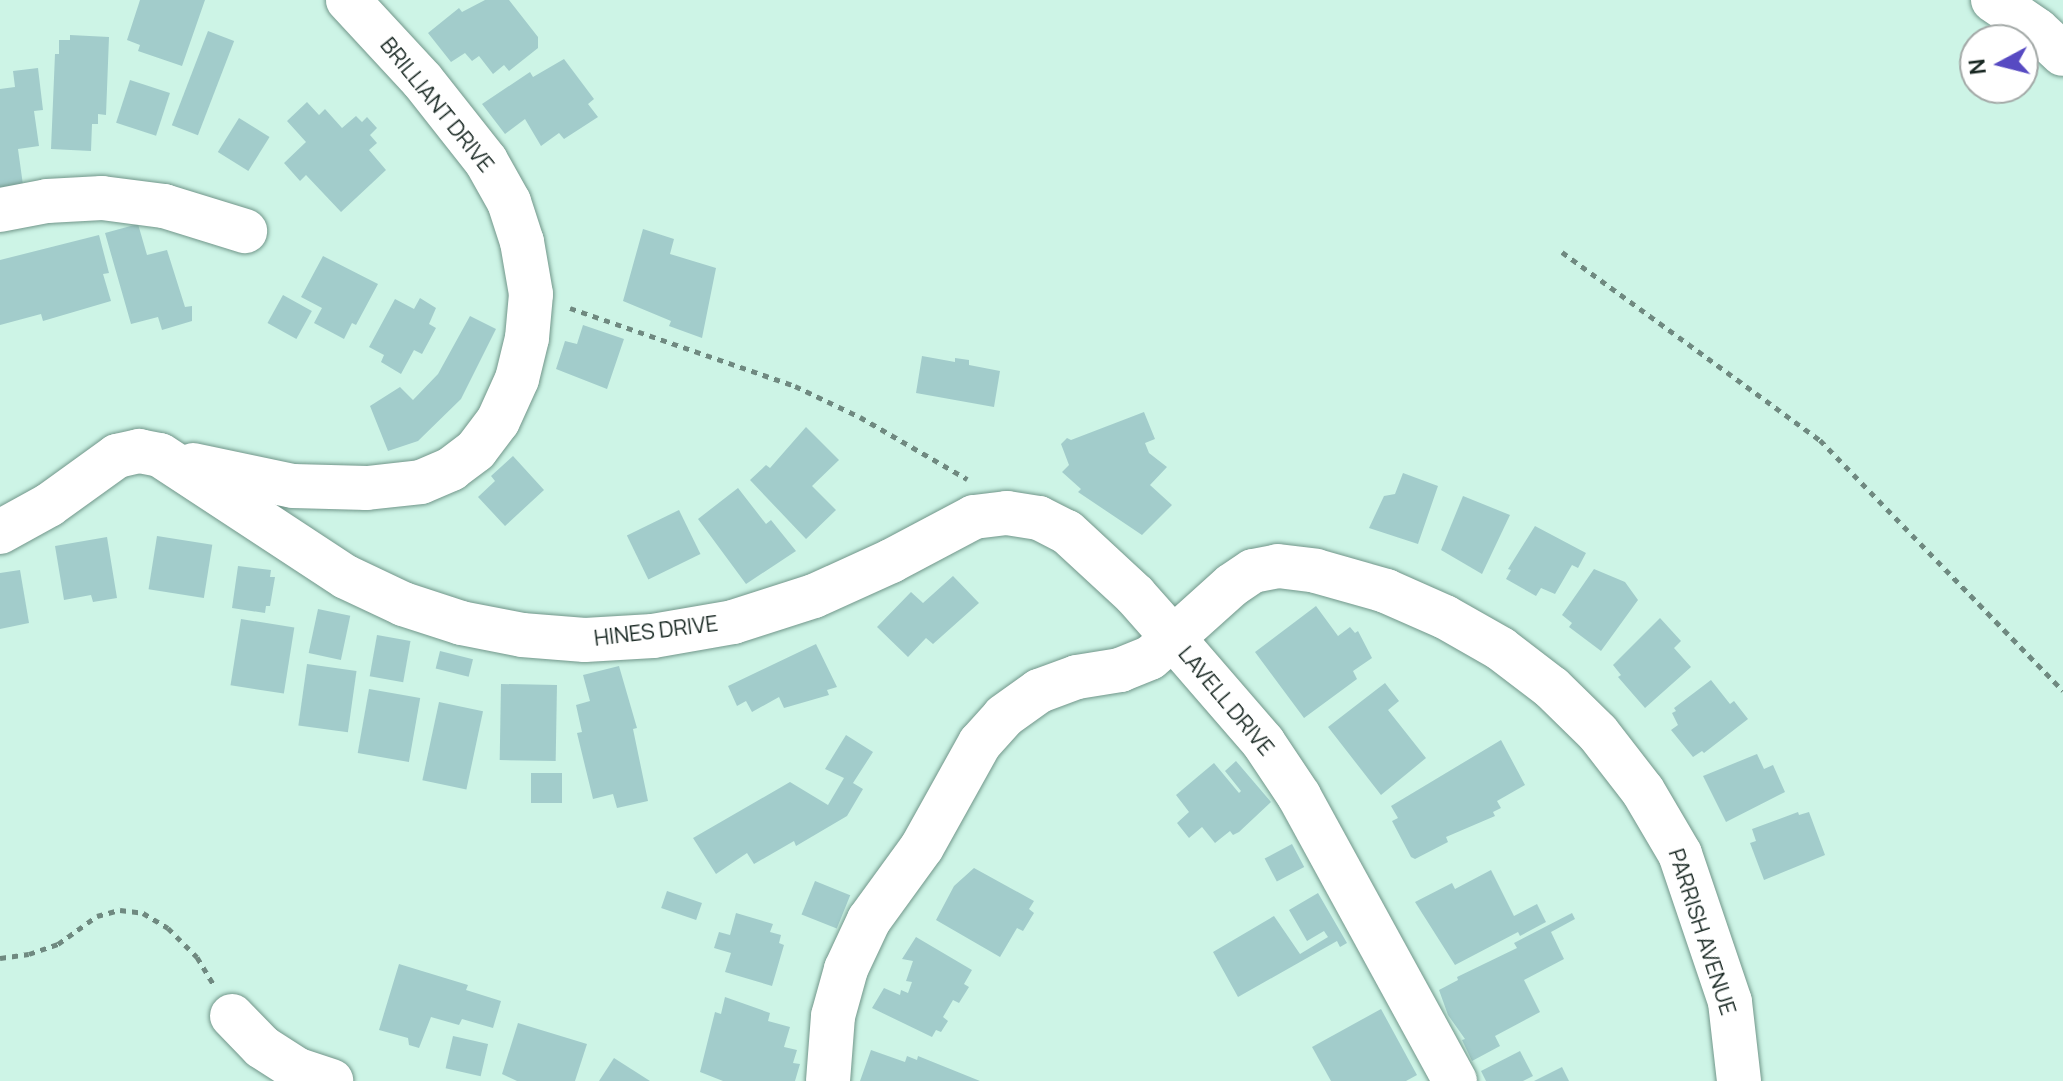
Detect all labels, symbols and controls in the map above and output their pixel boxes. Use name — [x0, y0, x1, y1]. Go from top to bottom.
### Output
north arrow — [1959, 24, 2039, 104]
street label: BRILLIANT DRIVE — [374, 32, 500, 178]
text: N — [1961, 57, 1993, 76]
street label: HINES DRIVE — [592, 610, 720, 652]
street label: LAVELL DRIVE — [1172, 640, 1280, 762]
street label: PARRISH AVENUE — [1663, 846, 1741, 1018]

